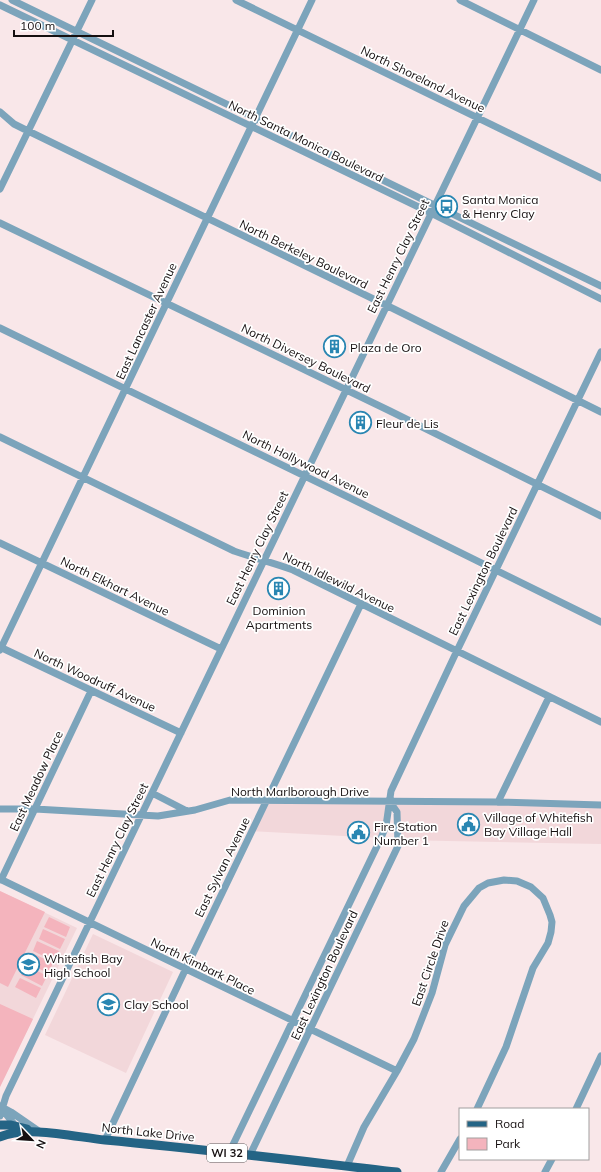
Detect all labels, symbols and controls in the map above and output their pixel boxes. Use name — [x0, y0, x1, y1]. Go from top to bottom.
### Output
scale bar — [14, 12, 113, 38]
text: 100 m — [20, 18, 55, 33]
street label: North Shoreland Avenue — [358, 42, 488, 116]
street label: North Santa Monica Boulevard — [226, 97, 386, 185]
place label: Santa Monica & Henry Clay — [462, 192, 538, 221]
bus stop icon: Santa Monica & Henry Clay — [433, 193, 459, 219]
street label: East Henry Clay Street — [364, 196, 432, 316]
street label: North Berkeley Boulevard — [237, 216, 371, 292]
street label: East Lancaster Avenue — [112, 260, 180, 382]
street label: North Diversey Boulevard — [239, 320, 373, 396]
building icon: Plaza de Oro — [321, 334, 347, 360]
place label: Plaza de Oro — [350, 340, 422, 355]
building icon: Fleur de Lis — [348, 410, 374, 436]
place label: Fleur de Lis — [376, 416, 439, 431]
street label: North Hollywood Avenue — [240, 427, 372, 501]
street label: East Henry Clay Street — [223, 488, 291, 608]
street label: East Lexington Boulevard — [445, 504, 521, 638]
street label: North Idlewild Avenue — [281, 548, 397, 616]
street label: North Elkhart Avenue — [58, 553, 172, 619]
building icon: Dominion Apartments — [266, 576, 292, 602]
place label: Dominion Apartments — [246, 603, 312, 632]
street label: North Woodruff Avenue — [32, 645, 158, 715]
street label: East Meadow Place — [6, 728, 66, 834]
street label: East Henry Clay Street — [83, 780, 151, 900]
street label: North Marlborough Drive — [231, 784, 369, 799]
place label: Village of Whitefish Bay Village Hall — [484, 810, 593, 839]
public building icon: Village of Whitefish Bay Village Hall — [455, 811, 481, 837]
street label: East Sylvan Avenue — [191, 815, 253, 919]
place label: Fire Station Number 1 — [374, 819, 437, 848]
public building icon: Fire Station Number 1 — [346, 820, 372, 846]
street label: East Lexington Boulevard — [287, 908, 361, 1042]
street label: East Circle Drive — [408, 918, 452, 1008]
street label: North Kimbark Place — [148, 934, 258, 998]
place label: Whitefish Bay High School — [44, 951, 123, 980]
school or university icon: Whitefish Bay High School — [16, 952, 42, 978]
school or university icon: Clay School — [96, 991, 122, 1017]
place label: Clay School — [124, 997, 189, 1012]
legend — [459, 1108, 589, 1160]
text: Road — [495, 1116, 524, 1131]
north arrow — [12, 1120, 52, 1160]
street label: North Lake Drive — [101, 1120, 195, 1144]
text: Park — [495, 1136, 521, 1151]
text: N — [33, 1138, 49, 1151]
road number: WI 32 — [207, 1144, 247, 1162]

